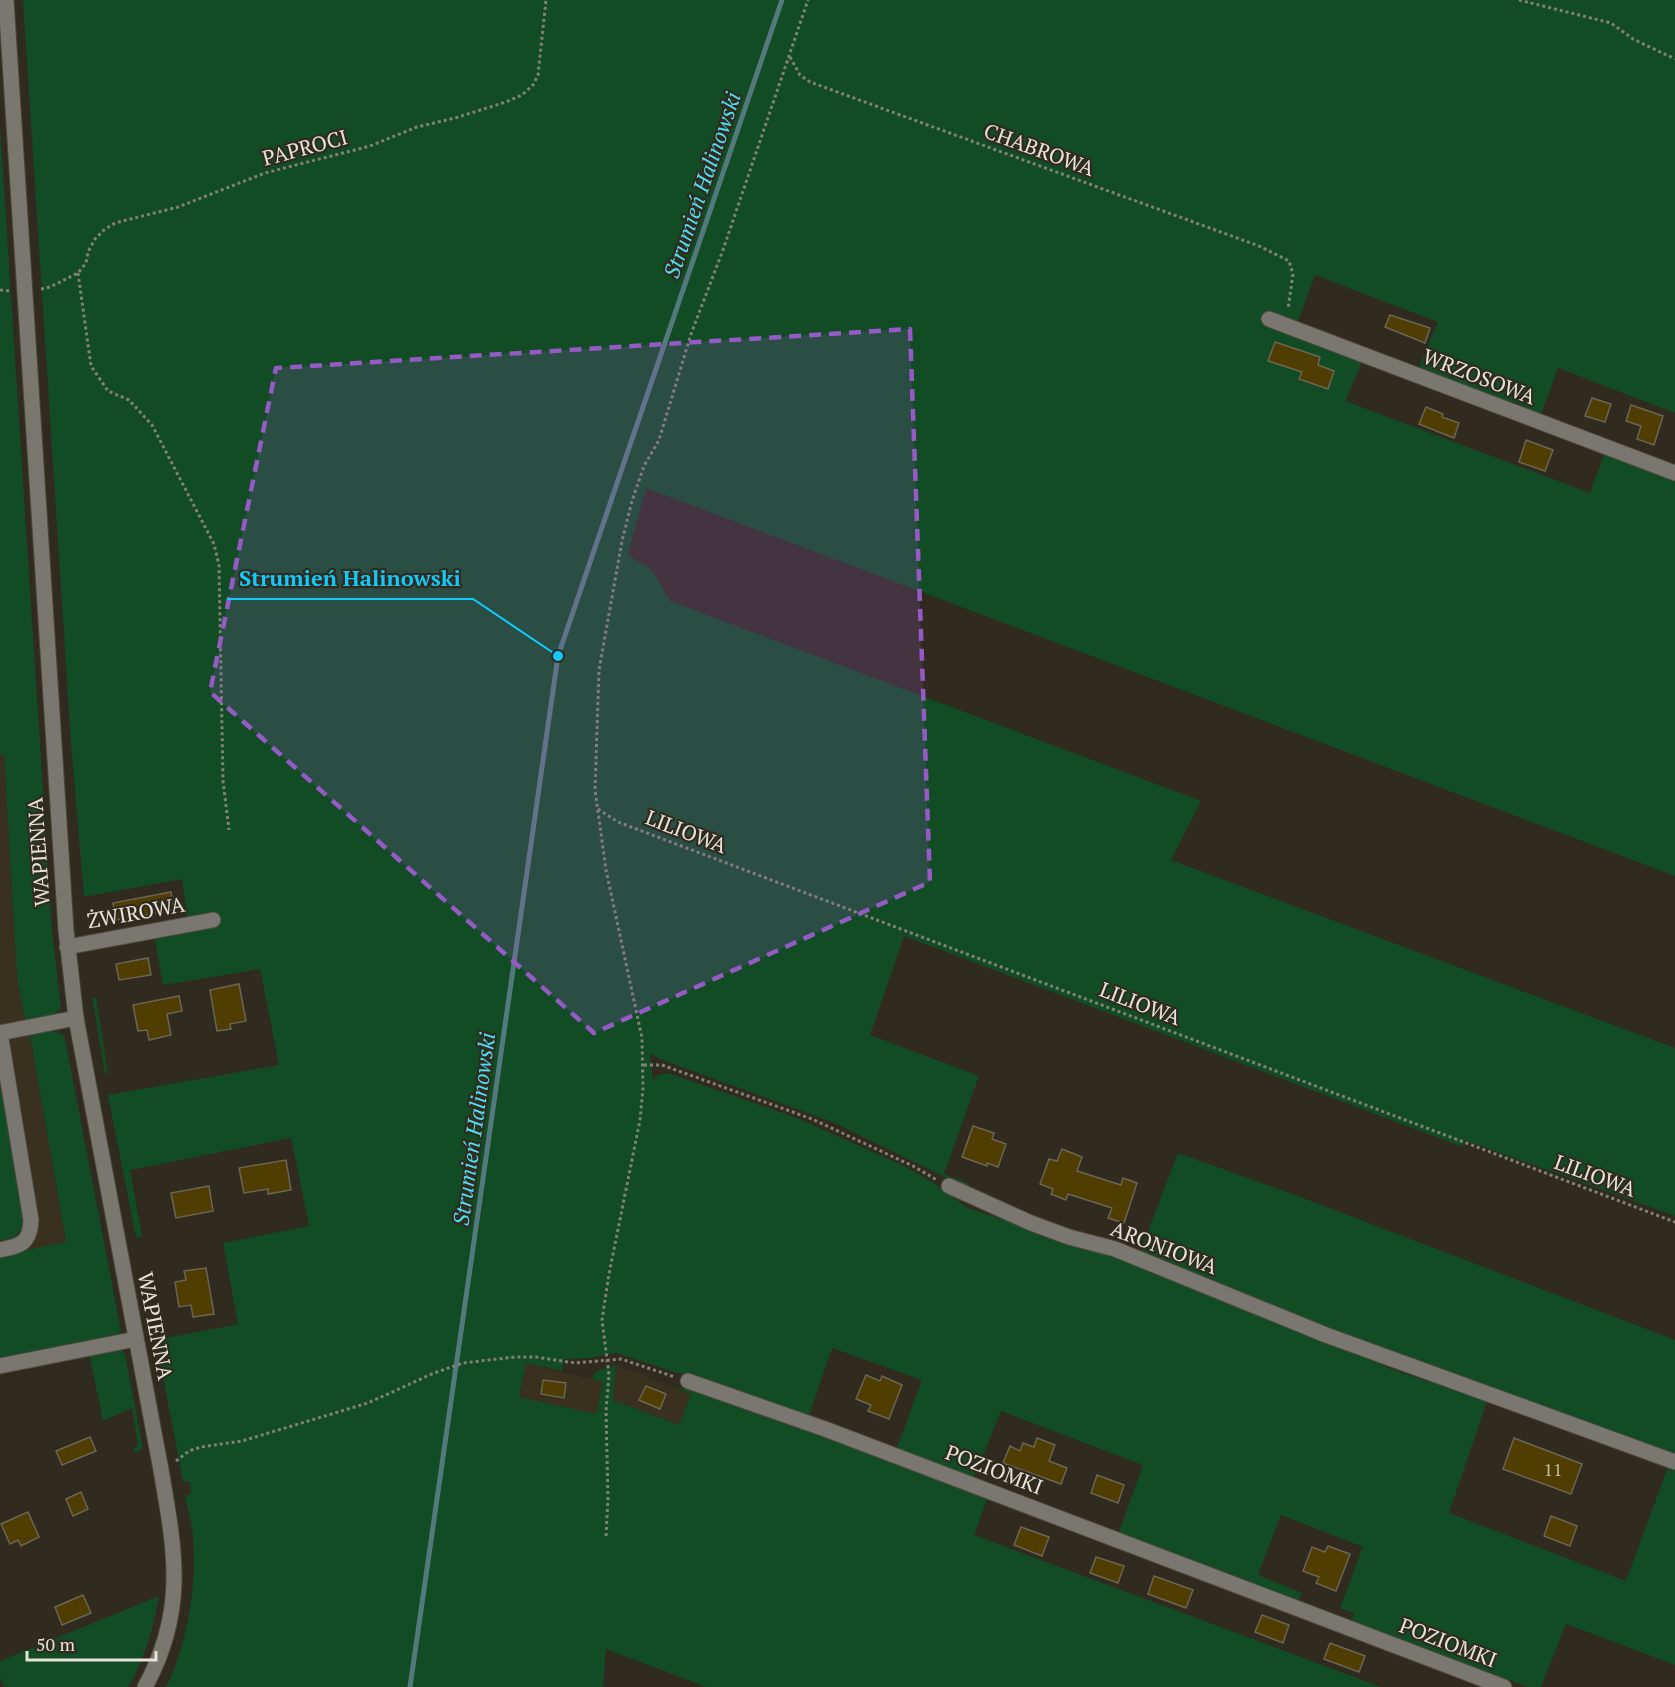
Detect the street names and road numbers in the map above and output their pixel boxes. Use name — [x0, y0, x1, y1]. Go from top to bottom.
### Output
street label: CHABROWA — [980, 116, 1099, 182]
street label: PAPROCI — [259, 122, 350, 172]
street label: WRZOSOWA — [1419, 342, 1541, 411]
street label: WAPIENNA — [20, 796, 56, 908]
street label: LILIOWA — [642, 803, 732, 860]
street label: ŻWIROWA — [85, 890, 188, 934]
street label: LILIOWA — [1096, 975, 1186, 1032]
street label: LILIOWA — [1551, 1147, 1641, 1203]
street label: ARONIOWA — [1107, 1214, 1222, 1280]
street label: WAPIENNA — [132, 1270, 180, 1383]
street label: POZIOMKI — [942, 1438, 1047, 1500]
street label: POZIOMKI — [1396, 1611, 1501, 1673]

